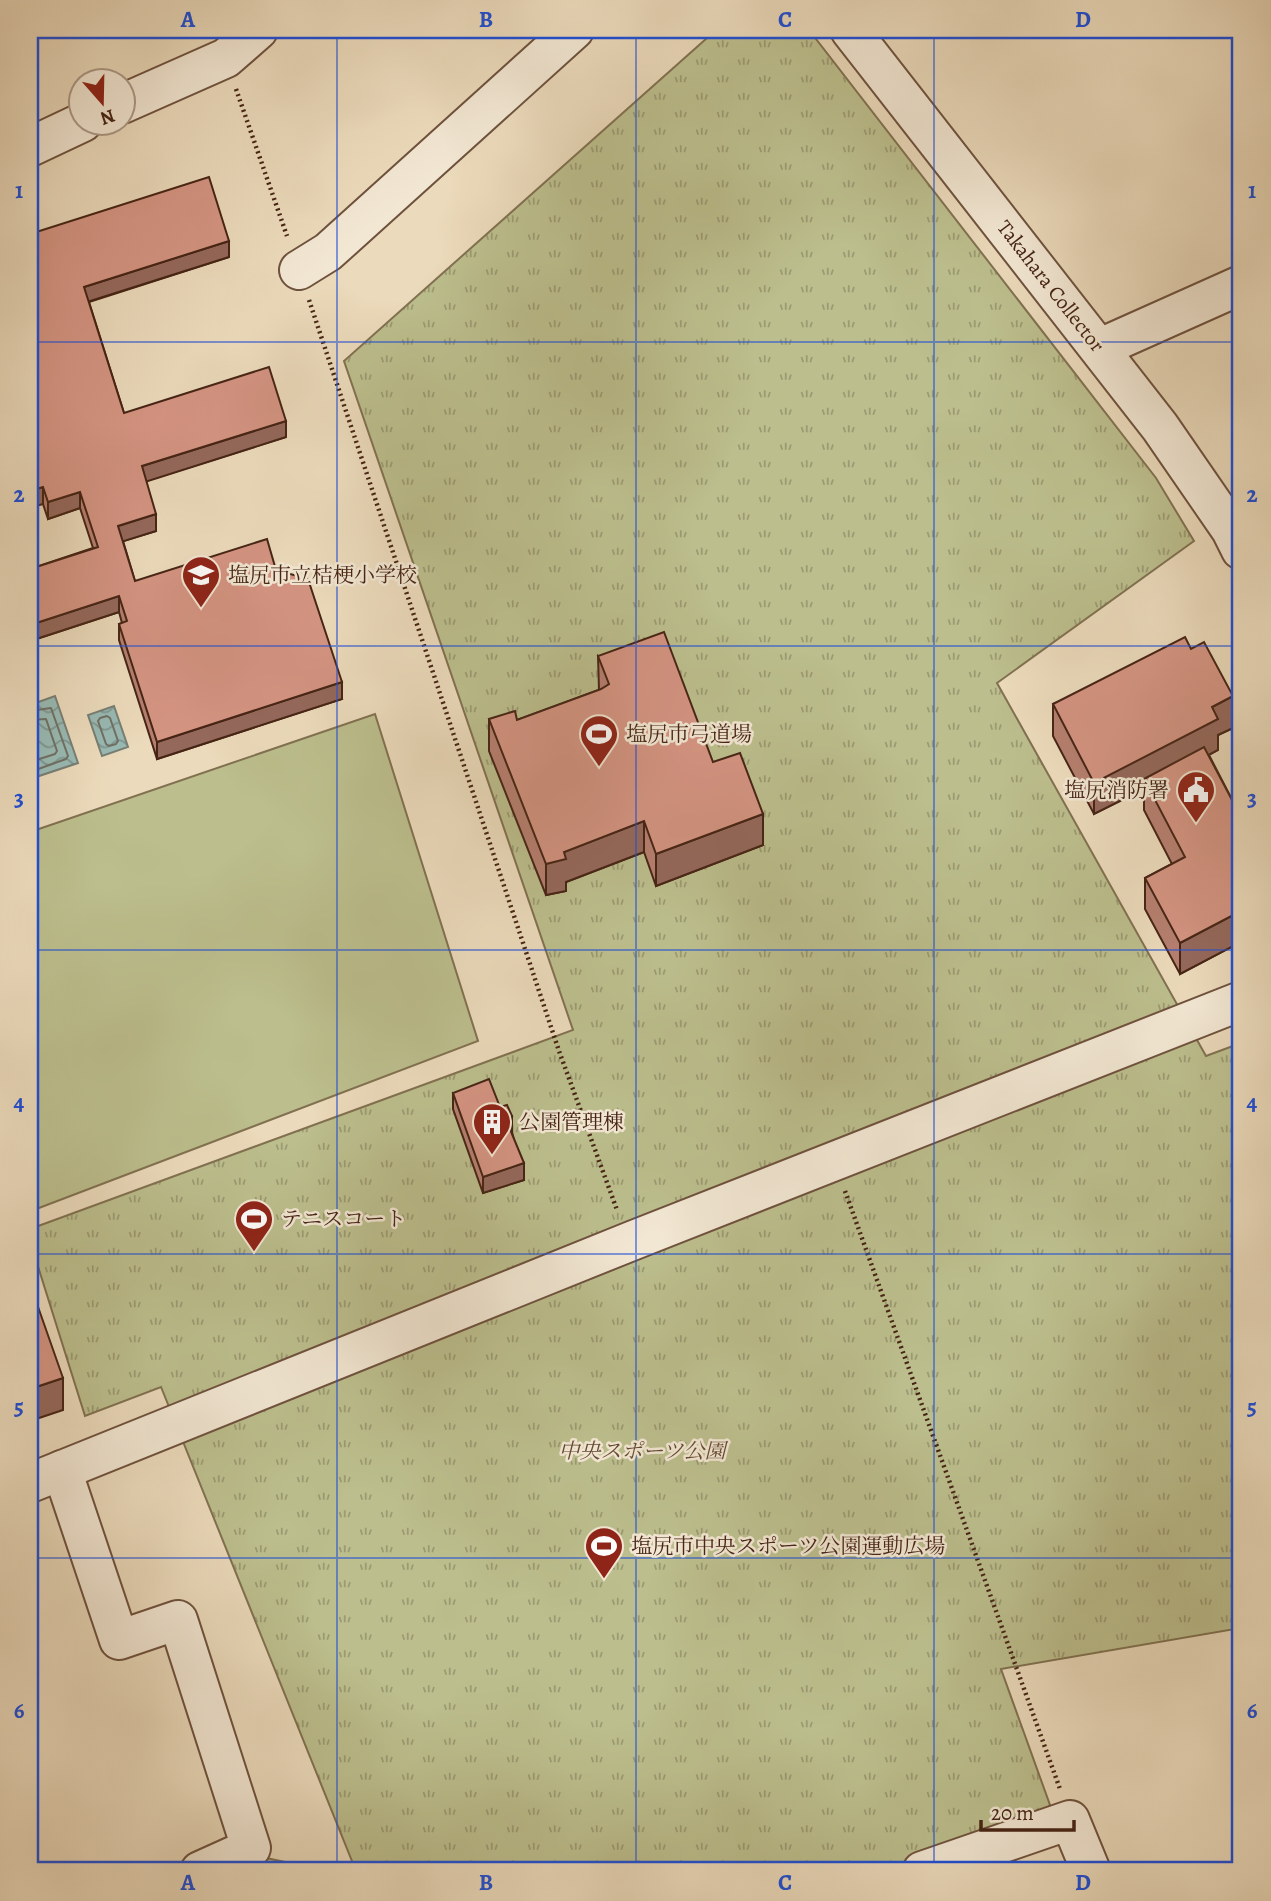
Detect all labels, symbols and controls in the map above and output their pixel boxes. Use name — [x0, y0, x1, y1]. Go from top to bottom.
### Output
text: A — [180, 4, 196, 35]
text: B — [479, 4, 493, 35]
text: C — [778, 4, 792, 35]
text: D — [1075, 4, 1091, 35]
north arrow — [66, 66, 136, 136]
text: N — [96, 102, 118, 132]
text: 1 — [15, 175, 23, 206]
text: 1 — [1248, 175, 1256, 206]
street label: Takahara Collector — [991, 214, 1111, 358]
text: 2 — [13, 479, 25, 510]
text: 2 — [1246, 479, 1258, 510]
school or university icon: 塩尻市立桔梗小学校 — [180, 554, 222, 609]
place label: 塩尻市立桔梗小学校 — [228, 561, 417, 589]
sports icon: 塩尻市弓道場 — [578, 713, 620, 768]
place label: 塩尻市弓道場 — [626, 720, 752, 748]
public building icon: 塩尻消防署 — [1175, 769, 1217, 824]
place label: 塩尻消防署 — [1064, 776, 1169, 804]
text: 3 — [14, 783, 24, 814]
text: 3 — [1247, 783, 1257, 814]
text: 4 — [14, 1087, 25, 1118]
text: 4 — [1247, 1087, 1258, 1118]
building icon: 公園管理棟 — [471, 1101, 513, 1156]
place label: 公園管理棟 — [519, 1108, 624, 1136]
sports icon: テニスコート — [233, 1198, 275, 1253]
place label: テニスコート — [281, 1205, 406, 1233]
text: 5 — [14, 1391, 24, 1422]
text: 5 — [1247, 1391, 1257, 1422]
park label: 中央スポーツ公園 — [558, 1437, 729, 1465]
sports icon: 塩尻市中央スポーツ公園運動広場 — [583, 1525, 625, 1580]
place label: 塩尻市中央スポーツ公園運動広場 — [631, 1532, 945, 1560]
text: 6 — [14, 1695, 25, 1726]
text: 6 — [1247, 1695, 1258, 1726]
scale bar — [981, 1789, 1073, 1833]
text: 20 m — [991, 1799, 1034, 1827]
text: A — [180, 1867, 196, 1898]
text: B — [479, 1867, 493, 1898]
text: C — [778, 1867, 792, 1898]
text: D — [1075, 1867, 1091, 1898]

